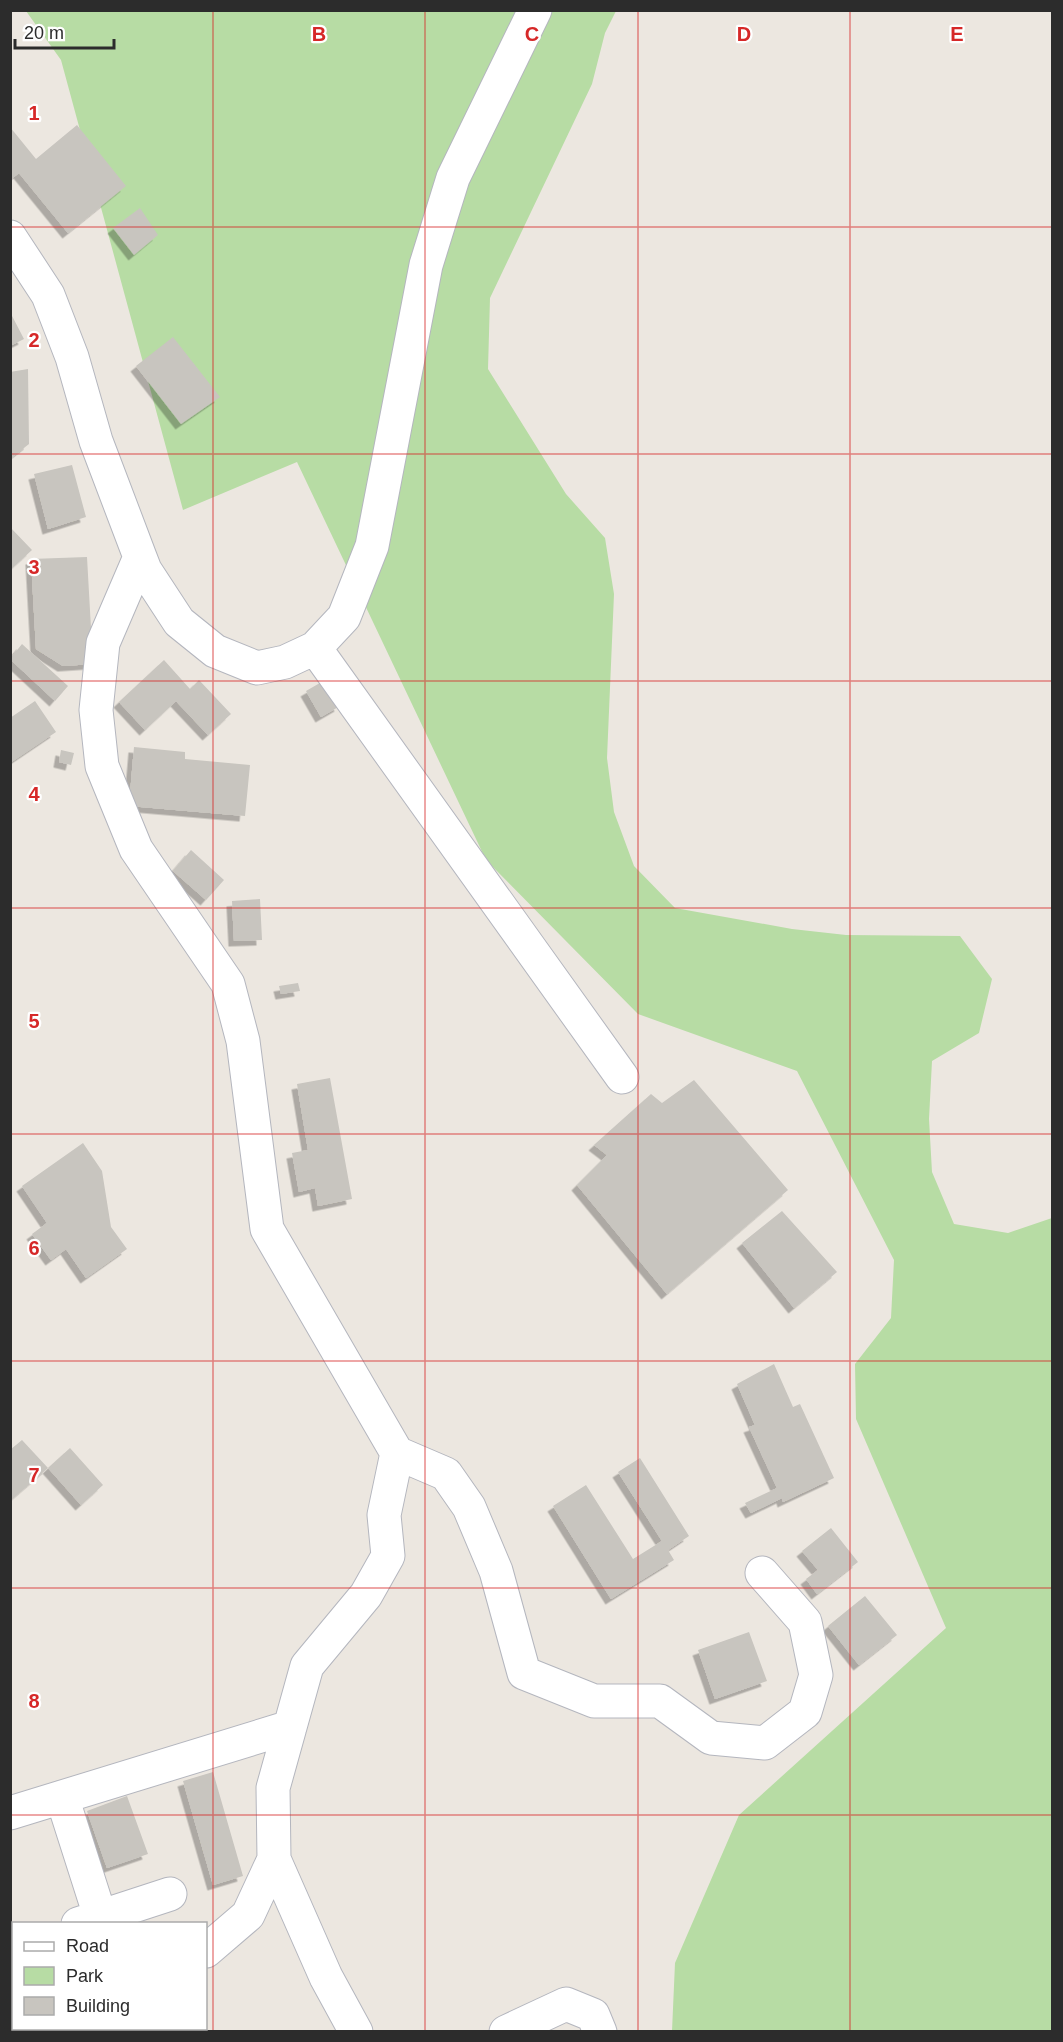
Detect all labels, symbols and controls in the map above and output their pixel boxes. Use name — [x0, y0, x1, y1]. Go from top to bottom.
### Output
scale bar — [15, 12, 114, 50]
text: 20 m — [24, 23, 64, 43]
text: B — [312, 23, 326, 45]
text: C — [525, 23, 539, 45]
text: D — [737, 23, 751, 45]
text: E — [950, 23, 964, 45]
text: 1 — [28, 102, 40, 124]
text: 2 — [28, 329, 40, 351]
text: 3 — [28, 556, 40, 578]
text: 4 — [28, 783, 40, 805]
text: 5 — [28, 1010, 40, 1032]
text: 6 — [28, 1237, 40, 1259]
text: 7 — [28, 1464, 40, 1486]
text: 8 — [28, 1690, 40, 1712]
legend — [12, 1922, 207, 2030]
text: Road — [66, 1936, 109, 1956]
text: Park — [66, 1966, 104, 1986]
text: Building — [66, 1996, 130, 2016]

